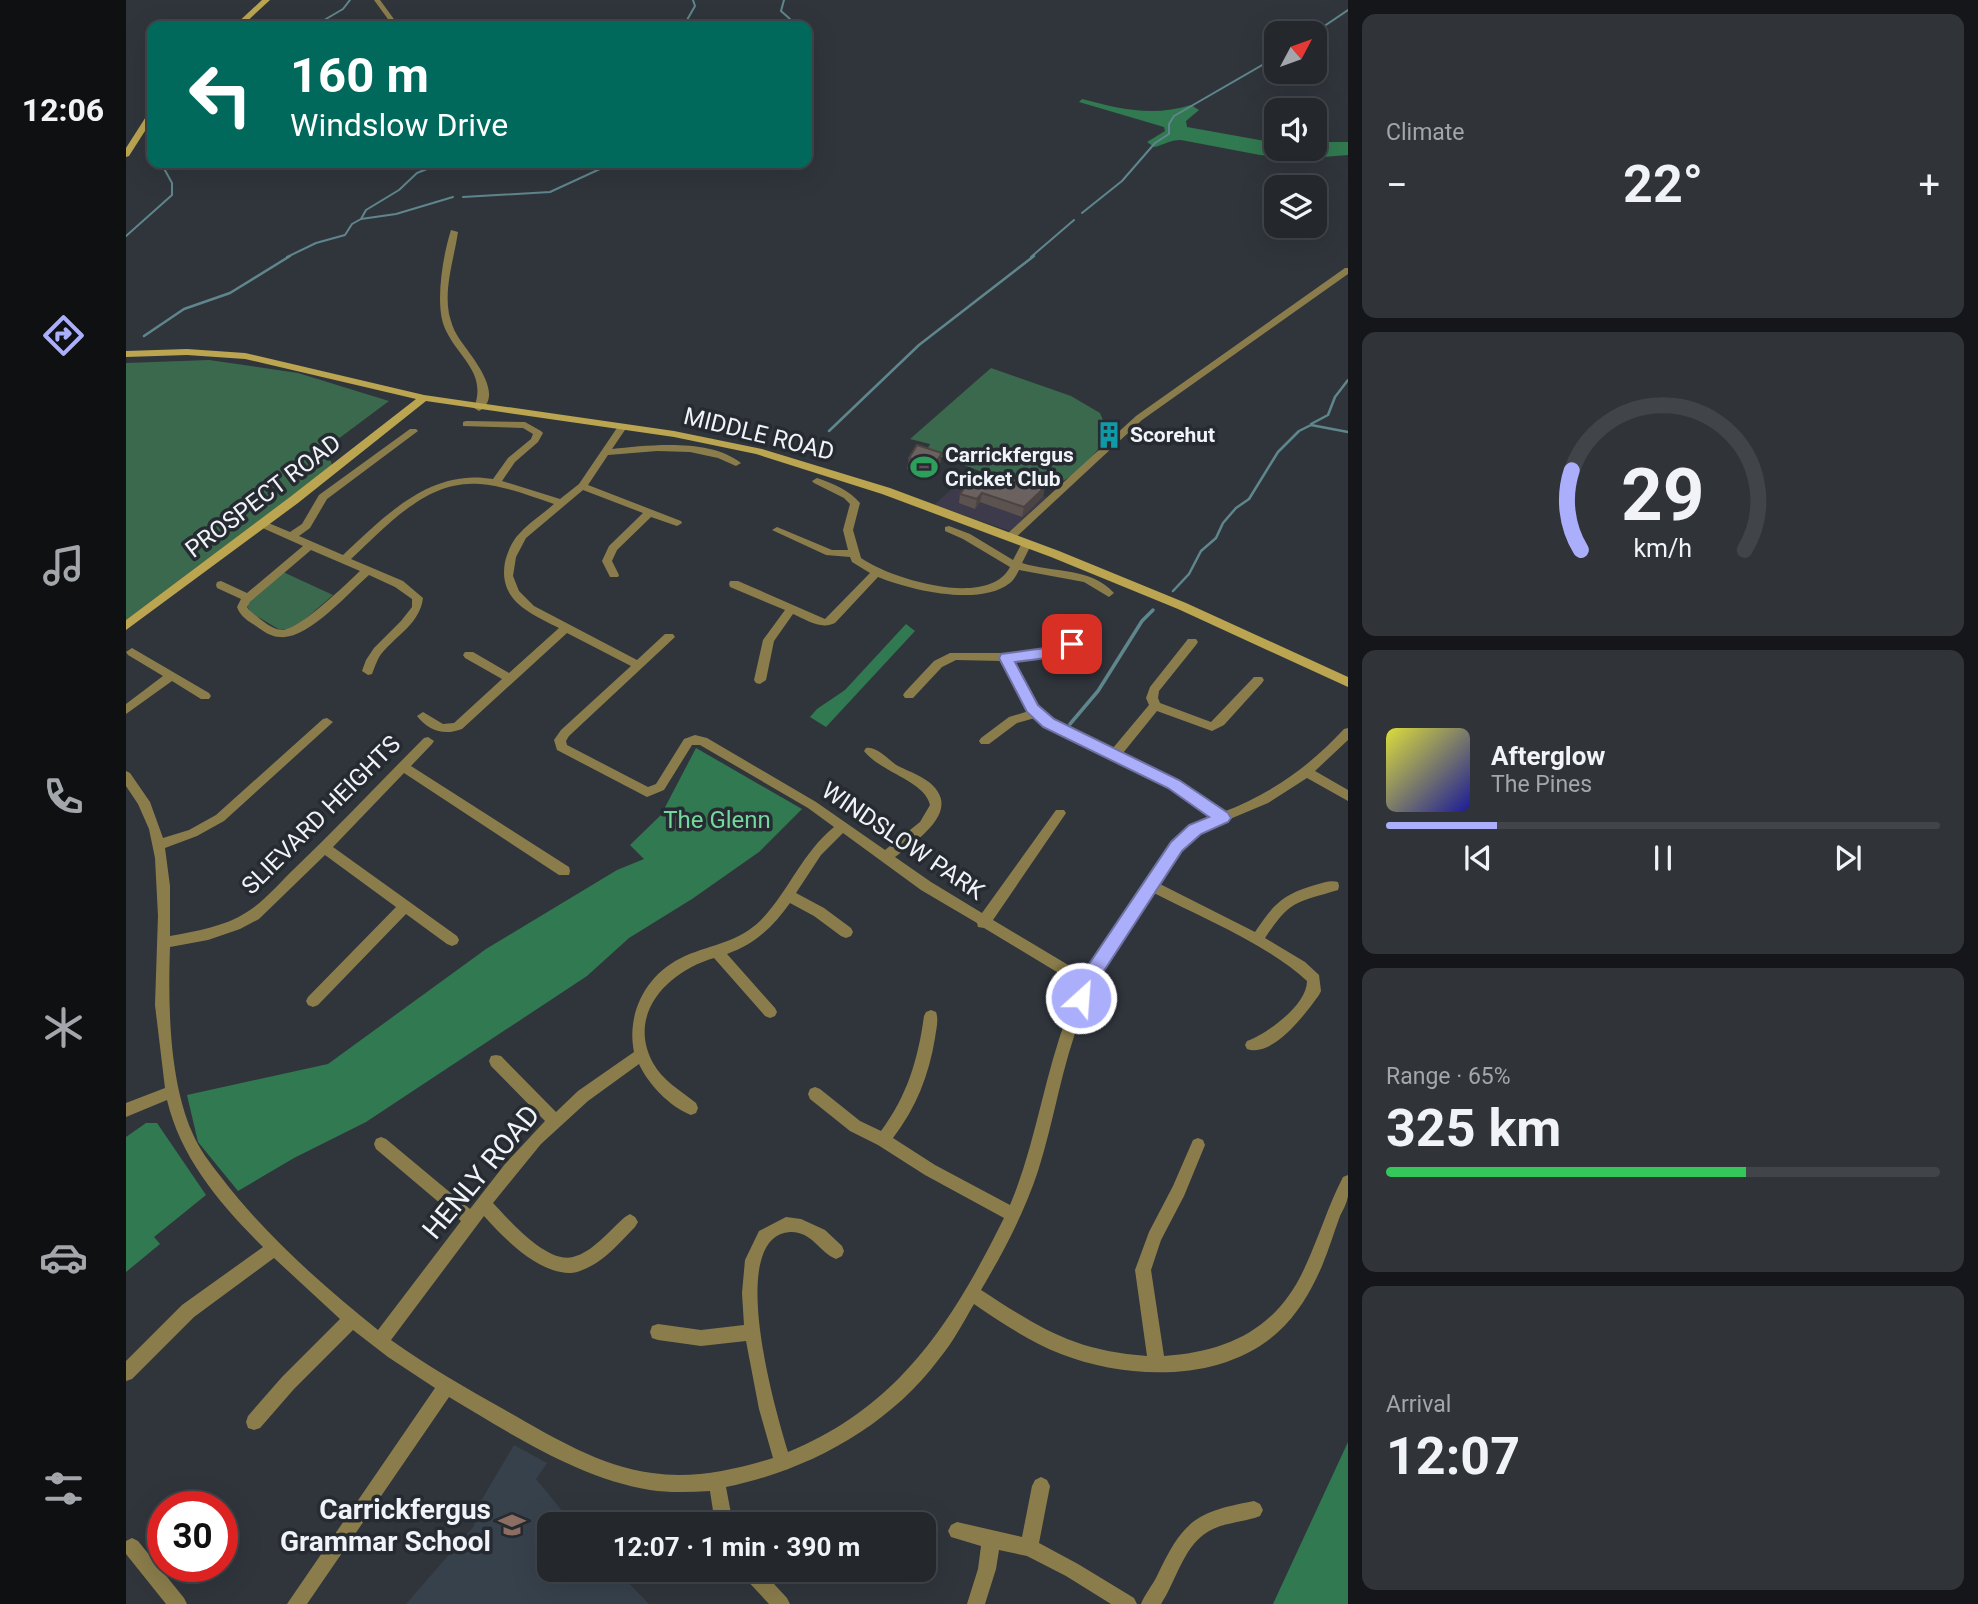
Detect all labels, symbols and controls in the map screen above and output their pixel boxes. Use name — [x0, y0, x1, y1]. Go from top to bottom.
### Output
north arrow — [1264, 21, 1326, 84]
map controls — [1264, 21, 1327, 238]
text: 160 m — [290, 47, 429, 104]
icon: left — [175, 49, 266, 140]
text: 12:06 — [22, 91, 104, 129]
button: sound — [1264, 98, 1327, 161]
text: Windslow Drive — [290, 106, 508, 144]
text: Climate — [1386, 119, 1465, 146]
text: 22° — [1623, 154, 1703, 215]
text: − — [1386, 163, 1408, 207]
text: + — [1918, 163, 1940, 207]
button: layers — [1264, 175, 1327, 238]
icon: directions — [39, 311, 88, 360]
street label: MIDDLE ROAD — [681, 402, 837, 466]
building icon: Scorehut — [1094, 420, 1124, 450]
place label: Scorehut — [1130, 423, 1215, 447]
street label: PROSPECT ROAD — [180, 429, 346, 563]
place label: Carrickfergus Cricket Club — [945, 443, 1074, 491]
sports icon: Carrickfergus Cricket Club — [909, 452, 939, 482]
text: 29 — [1621, 452, 1705, 538]
text: km/h — [1634, 534, 1692, 563]
icon: music — [39, 541, 88, 590]
pin — [1042, 614, 1102, 674]
icon: arrive — [1053, 625, 1091, 663]
street label: SLIEVARD HEIGHTS — [236, 730, 406, 900]
text: Afterglow — [1491, 741, 1605, 771]
text: The Pines — [1491, 771, 1592, 798]
icon: phone — [39, 772, 88, 821]
street label: WINDSLOW PARK — [816, 776, 990, 906]
park label: The Glenn — [663, 806, 771, 834]
icon: previous — [1459, 839, 1497, 877]
icon: pause — [1644, 839, 1682, 877]
icon: next — [1829, 839, 1867, 877]
position arrow — [1044, 961, 1118, 1035]
icon: climate — [39, 1003, 88, 1052]
text: Range · 65% — [1386, 1063, 1511, 1090]
street label: HENLY ROAD — [416, 1098, 546, 1246]
text: 325 km — [1386, 1098, 1561, 1159]
icon: car — [39, 1233, 88, 1282]
text: Arrival — [1386, 1391, 1451, 1418]
text: 12:07 — [1386, 1426, 1520, 1487]
icon: filters — [39, 1464, 88, 1513]
speed limit sign: 30 — [147, 1491, 238, 1582]
place label: Carrickfergus Grammar School — [280, 1493, 491, 1558]
school or university icon: Carrickfergus Grammar School — [497, 1510, 527, 1540]
text: 12:07 · 1 min · 390 m — [613, 1532, 860, 1562]

